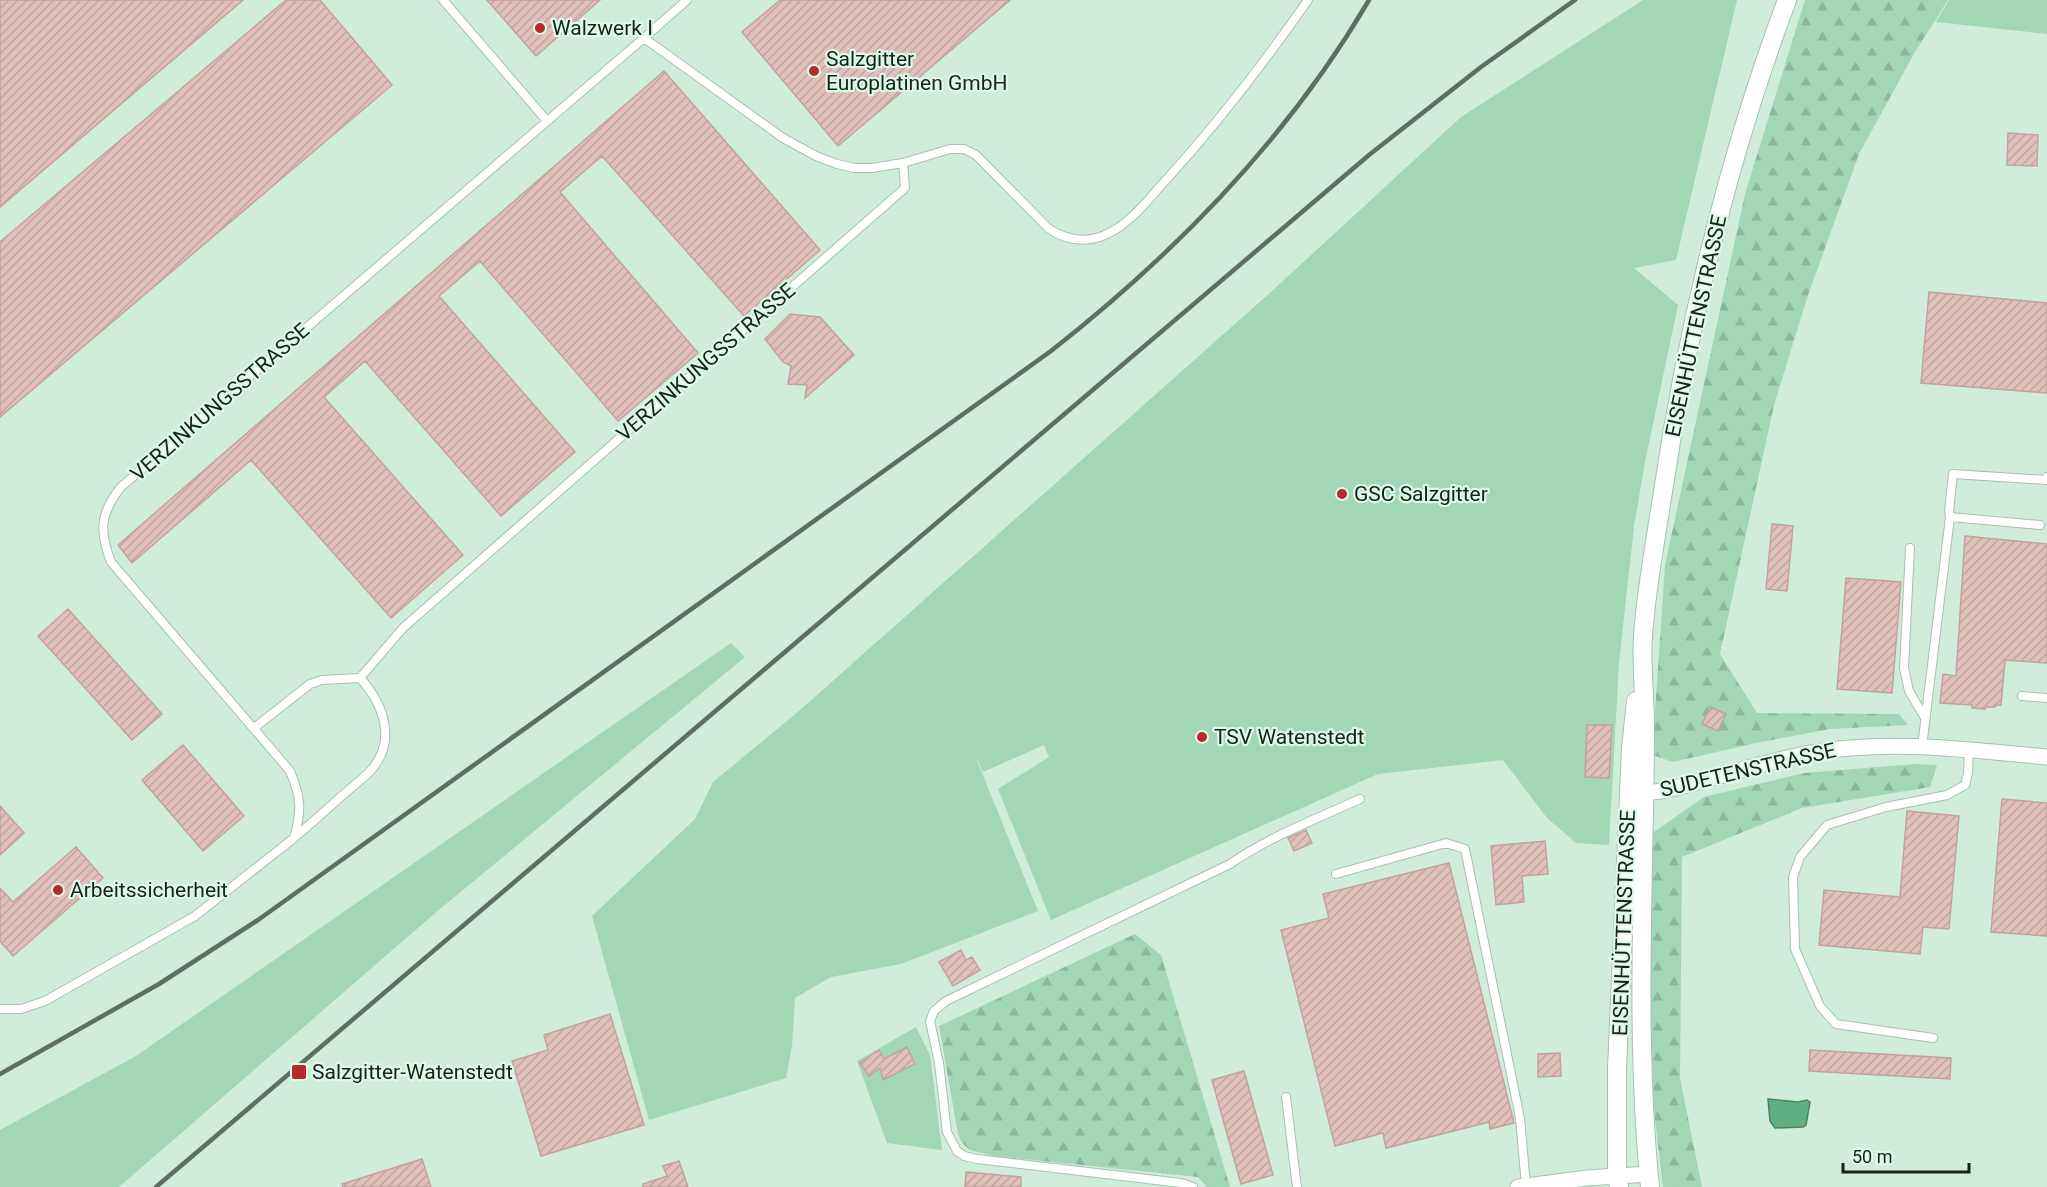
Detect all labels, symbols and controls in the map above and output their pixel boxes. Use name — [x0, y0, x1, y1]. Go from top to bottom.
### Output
place label: Walzwerk I — [552, 16, 653, 40]
marker: Walzwerk I — [533, 21, 547, 35]
place label: Salzgitter Europlatinen GmbH — [826, 47, 1008, 95]
marker: Salzgitter Europlatinen GmbH — [807, 64, 821, 78]
street label: EISENHÜTTENSTRASSE — [1661, 213, 1731, 439]
street label: VERZINKUNGSSTRASSE — [612, 278, 800, 446]
street label: VERZINKUNGSSTRASSE — [126, 318, 314, 486]
place label: GSC Salzgitter — [1354, 482, 1488, 506]
marker: GSC Salzgitter — [1335, 487, 1349, 501]
place label: TSV Watenstedt — [1214, 725, 1364, 749]
marker: TSV Watenstedt — [1195, 730, 1209, 744]
street label: SUDETENSTRASSE — [1658, 738, 1838, 802]
street label: EISENHÜTTENSTRASSE — [1608, 809, 1640, 1036]
place label: Arbeitssicherheit — [70, 878, 228, 902]
marker: Arbeitssicherheit — [51, 883, 65, 897]
place label: Salzgitter-Watenstedt — [312, 1060, 513, 1084]
marker: Salzgitter-Watenstedt — [290, 1063, 308, 1081]
scale bar — [1843, 1136, 1969, 1174]
text: 50 m — [1852, 1146, 1892, 1167]

